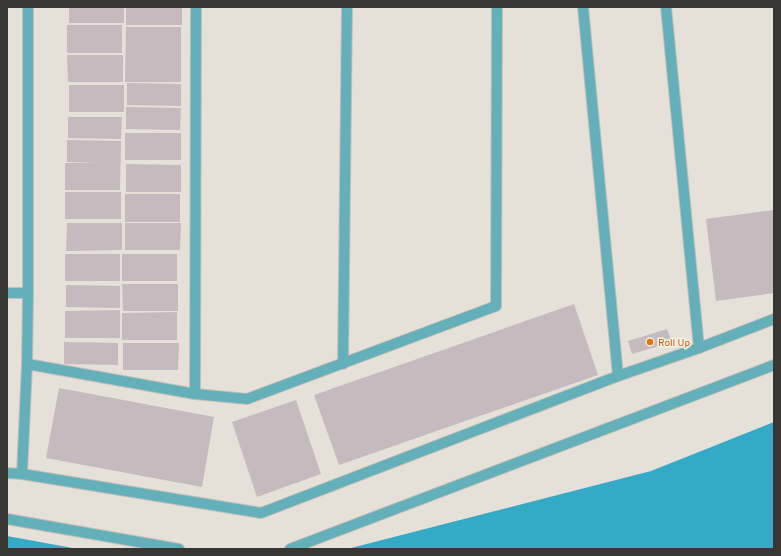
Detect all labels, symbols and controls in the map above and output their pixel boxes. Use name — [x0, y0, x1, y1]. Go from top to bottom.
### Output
marker: Roll Up — [645, 337, 655, 347]
place label: Roll Up — [658, 337, 690, 350]

